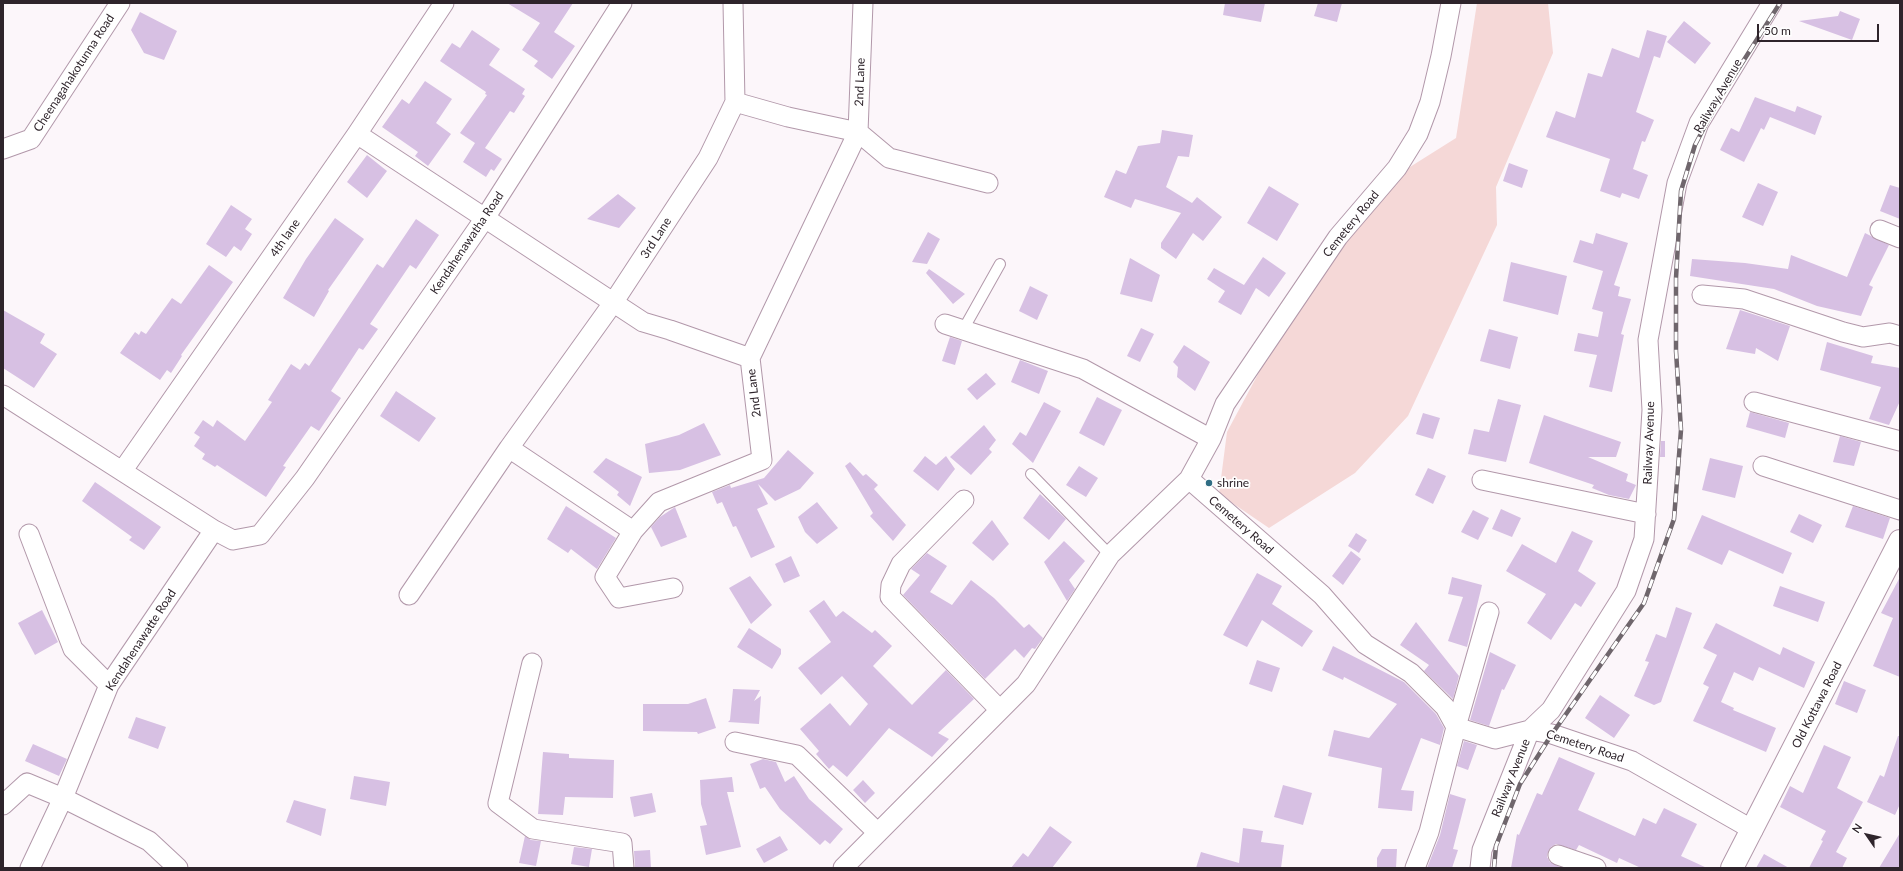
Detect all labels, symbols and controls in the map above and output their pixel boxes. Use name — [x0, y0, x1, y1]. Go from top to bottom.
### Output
street label: Cheenagahakotunna Road — [31, 11, 117, 135]
scale bar — [1759, 16, 1881, 42]
text: 50 m — [1764, 23, 1791, 38]
street label: Railway Avenue — [1691, 56, 1745, 136]
street label: 2nd Lane — [852, 57, 868, 107]
street label: Cemetery Road — [1320, 188, 1382, 260]
street label: Kendahenawatha Road — [427, 189, 507, 297]
street label: 3rd Lane — [637, 215, 675, 261]
street label: 4th lane — [267, 216, 303, 260]
street label: 2nd Lane — [744, 368, 764, 418]
street label: Railway Avenue — [1640, 401, 1658, 485]
place label: shrine — [1217, 476, 1249, 490]
marker: shrine — [1204, 478, 1214, 488]
street label: Cemetery Road — [1206, 493, 1276, 557]
street label: Kendahenawatte Road — [103, 586, 179, 694]
street label: Old Kottawa Road — [1789, 659, 1845, 751]
street label: Cemetery Road — [1544, 727, 1626, 765]
street label: Railway Avenue — [1489, 737, 1533, 819]
north arrow — [1847, 815, 1887, 855]
text: N — [1849, 821, 1864, 835]

